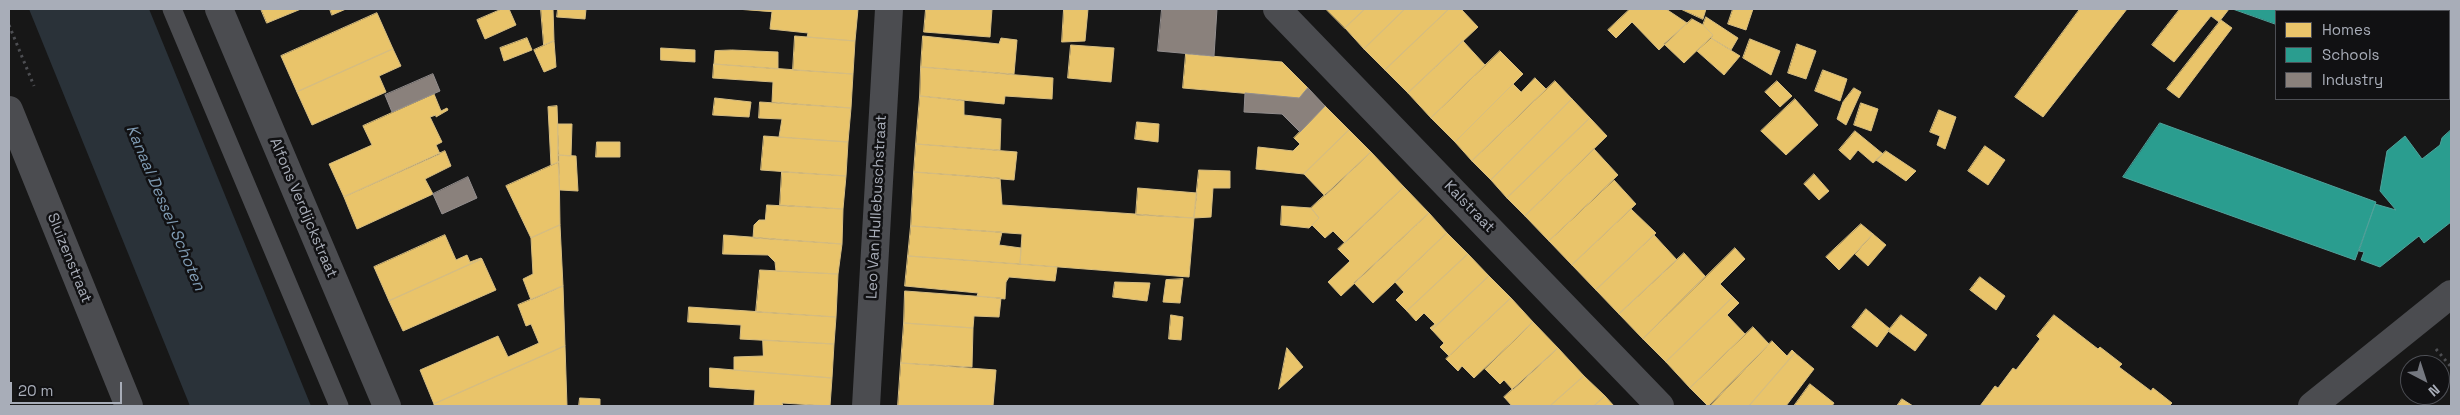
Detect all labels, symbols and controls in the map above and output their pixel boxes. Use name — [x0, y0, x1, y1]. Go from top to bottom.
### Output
legend — [2275, 10, 2450, 100]
text: Homes — [2322, 20, 2371, 39]
text: Schools — [2322, 45, 2379, 64]
text: Industry — [2322, 70, 2383, 89]
street label: Leo Van Hullebuschstraat — [863, 114, 891, 300]
water label: Kanaal Dessel-Schoten — [121, 122, 209, 294]
street label: Alfons Verdijckstraat — [265, 135, 341, 281]
street label: Kalstraat — [1440, 177, 1498, 237]
street label: Sluizenstraat — [43, 211, 95, 305]
north arrow — [2400, 355, 2450, 405]
scale bar — [12, 372, 125, 404]
text: 20 m — [18, 381, 53, 400]
text: N — [2425, 381, 2443, 401]

